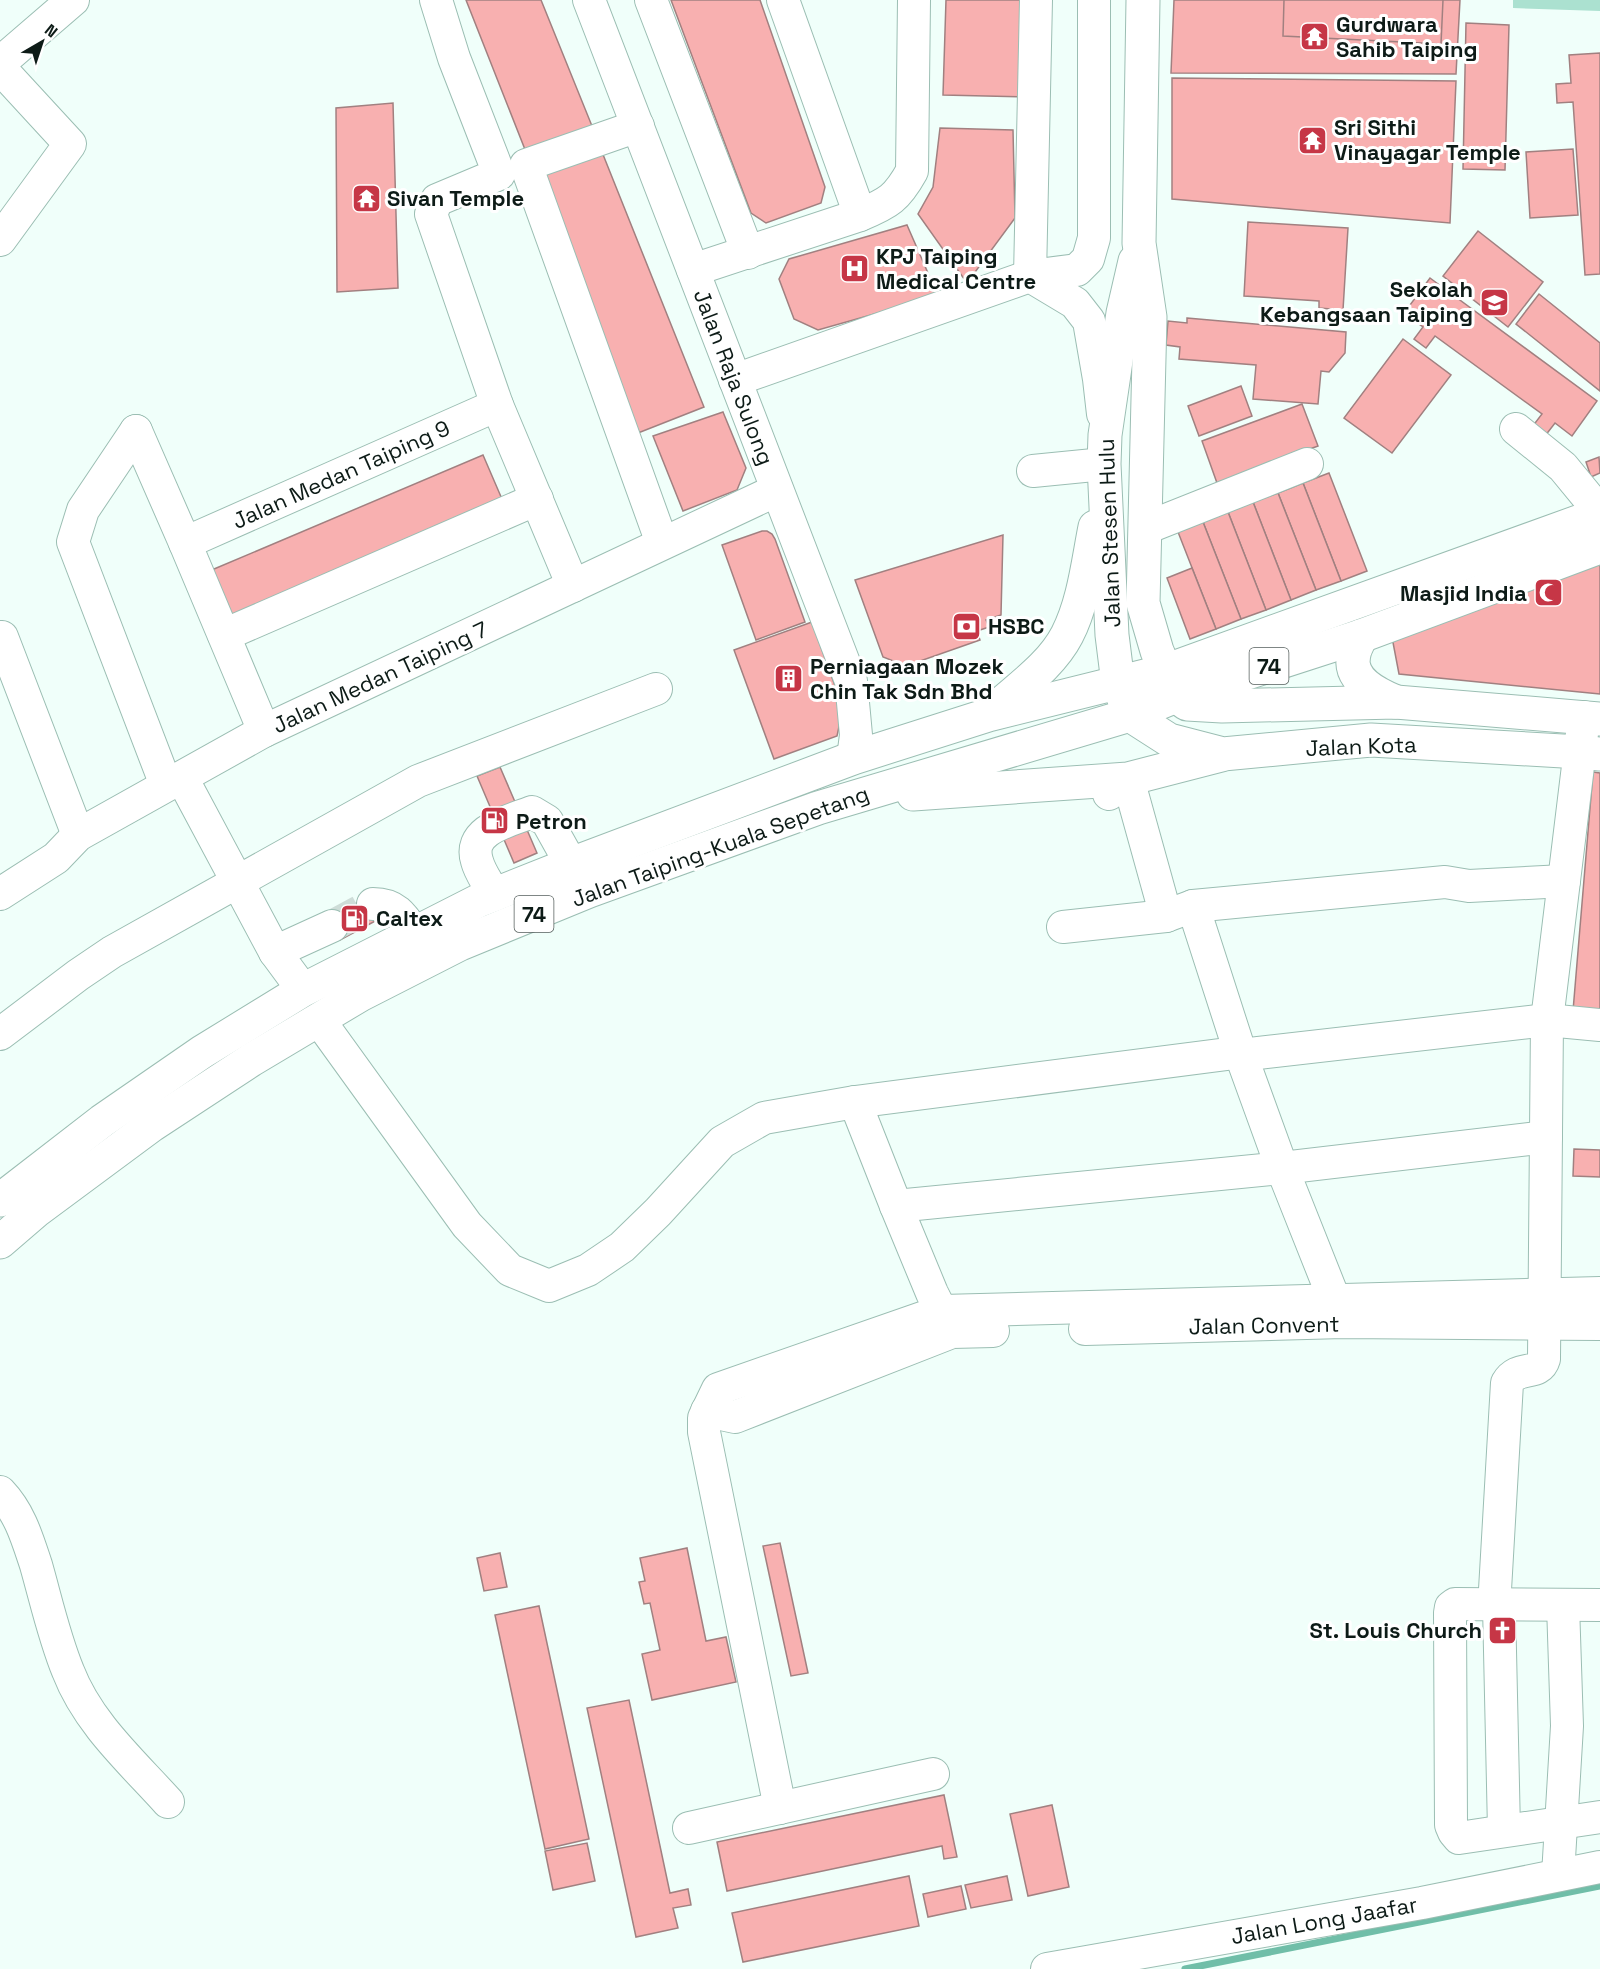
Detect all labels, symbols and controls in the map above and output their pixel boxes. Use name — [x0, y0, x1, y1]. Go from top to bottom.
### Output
place label: Gurdwara Sahib Taiping — [1336, 10, 1478, 63]
north arrow — [12, 12, 72, 72]
text: N — [40, 19, 62, 42]
temple icon: Gurdwara Sahib Taiping — [1299, 21, 1331, 53]
place label: Sri Sithi Vinayagar Temple — [1334, 113, 1521, 166]
temple icon: Sri Sithi Vinayagar Temple — [1297, 124, 1329, 156]
temple icon: Sivan Temple — [350, 182, 382, 214]
place label: Sivan Temple — [387, 184, 524, 212]
place label: KPJ Taiping Medical Centre — [876, 242, 1036, 295]
hospital icon: KPJ Taiping Medical Centre — [839, 253, 871, 285]
place label: Sekolah Kebangsaan Taiping — [1260, 275, 1473, 328]
street label: Jalan Raja Sulong — [688, 285, 780, 469]
school or university icon: Sekolah Kebangsaan Taiping — [1478, 286, 1510, 318]
street label: Jalan Medan Taiping 9 — [228, 413, 454, 535]
street label: Jalan Stesen Hulu — [1092, 438, 1126, 628]
mosque icon: Masjid India — [1532, 577, 1564, 609]
place label: Masjid India — [1400, 579, 1527, 607]
bank icon: HSBC — [951, 610, 983, 642]
place label: HSBC — [988, 612, 1044, 640]
street label: Jalan Medan Taiping 7 — [268, 615, 492, 739]
road number: 74 — [1250, 648, 1288, 684]
place label: Perniagaan Mozek Chin Tak Sdn Bhd — [810, 652, 1005, 705]
building icon: Perniagaan Mozek Chin Tak Sdn Bhd — [773, 663, 805, 695]
street label: Jalan Kota — [1305, 730, 1417, 762]
street label: Jalan Taiping-Kuala Sepetang — [567, 779, 873, 913]
fuel station icon: Petron — [479, 805, 511, 837]
place label: Petron — [516, 807, 587, 835]
road number: 74 — [514, 896, 554, 932]
fuel station icon: Caltex — [339, 902, 371, 934]
place label: Caltex — [376, 904, 443, 932]
street label: Jalan Convent — [1188, 1310, 1340, 1340]
church icon: St. Louis Church — [1487, 1614, 1519, 1646]
place label: St. Louis Church — [1309, 1616, 1482, 1644]
street label: Jalan Long Jaafar — [1229, 1890, 1419, 1950]

